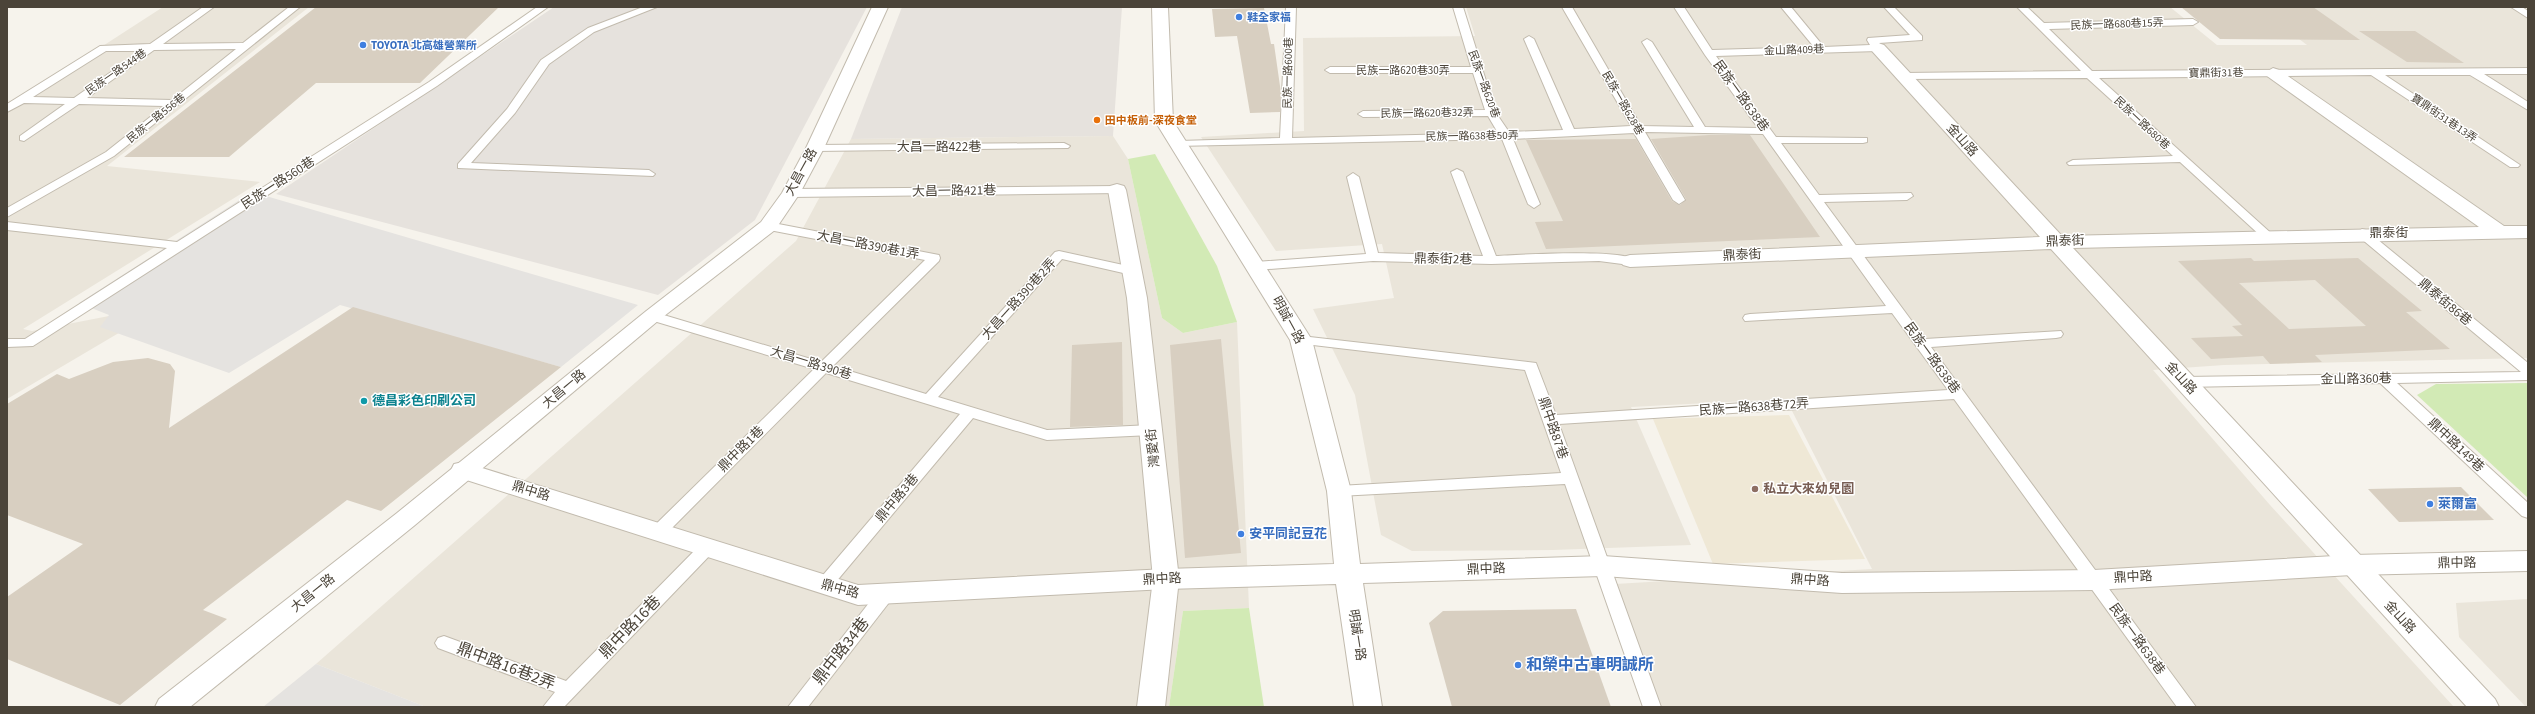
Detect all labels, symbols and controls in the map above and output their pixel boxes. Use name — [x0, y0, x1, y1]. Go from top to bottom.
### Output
place label: 鞋全家福 — [1247, 10, 1291, 25]
marker: 鞋全家福 — [1234, 12, 1244, 22]
street label: 民族一路680巷15弄 — [2070, 15, 2164, 33]
street label: 民族一路600巷 — [1280, 37, 1296, 109]
place label: TOYOTA 北高雄營業所 — [371, 38, 477, 53]
marker: TOYOTA 北高雄營業所 — [358, 40, 368, 50]
street label: 金山路409巷 — [1764, 41, 1824, 59]
street label: 民族一路544巷 — [82, 45, 150, 99]
street label: 民族一路620巷 — [1465, 48, 1503, 120]
street label: 民族一路638巷 — [1709, 57, 1773, 135]
street label: 民族一路620巷30弄 — [1356, 63, 1450, 78]
street label: 寶鼎街31巷 — [2188, 65, 2244, 81]
street label: 民族一路628巷 — [1599, 68, 1647, 138]
street label: 民族一路556巷 — [124, 90, 188, 146]
street label: 寶鼎街31巷13弄 — [2408, 90, 2480, 146]
street label: 民族一路680巷 — [2111, 93, 2173, 153]
street label: 民族一路620巷32弄 — [1380, 105, 1474, 121]
place label: 田中板前-深夜食堂 — [1105, 113, 1197, 128]
marker: 田中板前-深夜食堂 — [1092, 115, 1102, 125]
street label: 金山路 — [1942, 119, 1982, 161]
street label: 民族一路638巷50弄 — [1425, 128, 1519, 144]
street label: 大昌一路422巷 — [897, 138, 981, 156]
street label: 大昌一路 — [781, 145, 821, 199]
street label: 民族一路560巷 — [238, 152, 318, 214]
street label: 大昌一路421巷 — [912, 181, 996, 201]
street label: 鼎泰街 — [2369, 224, 2409, 242]
street label: 大昌一路390巷1弄 — [815, 226, 921, 264]
street label: 鼎泰街 — [2045, 231, 2085, 251]
street label: 鼎泰街 — [1722, 245, 1762, 265]
street label: 鼎泰街2巷 — [1414, 249, 1472, 269]
street label: 大昌一路390巷2弄 — [978, 254, 1060, 344]
street label: 鼎泰街86巷 — [2414, 274, 2476, 330]
street label: 明誠一路 — [1268, 293, 1308, 347]
street label: 民族一路638巷 — [1900, 319, 1964, 397]
street label: 大昌一路390巷 — [768, 342, 854, 384]
street label: 金山路 — [2161, 358, 2201, 398]
street label: 大昌一路 — [538, 365, 590, 413]
street label: 金山路360巷 — [2320, 369, 2392, 389]
place label: 德昌彩色印刷公司 — [372, 392, 476, 410]
street label: 鼎中路87巷 — [1534, 394, 1572, 462]
street label: 民族一路638巷72弄 — [1698, 394, 1810, 420]
marker: 德昌彩色印刷公司 — [359, 396, 369, 406]
street label: 鼎中路149巷 — [2424, 414, 2488, 476]
street label: 鼎中路1巷 — [714, 422, 768, 476]
street label: 灣愛街 — [1142, 428, 1164, 468]
street label: 鼎中路3巷 — [871, 470, 923, 526]
street label: 鼎中路 — [510, 477, 552, 505]
place label: 私立大來幼兒園 — [1763, 480, 1854, 498]
marker: 私立大來幼兒園 — [1750, 484, 1760, 494]
place label: 萊爾富 — [2438, 495, 2477, 513]
marker: 萊爾富 — [2425, 499, 2435, 509]
place label: 安平同記豆花 — [1249, 525, 1327, 543]
marker: 安平同記豆花 — [1236, 529, 1246, 539]
street label: 鼎中路 — [2437, 554, 2477, 572]
street label: 鼎中路 — [1466, 559, 1506, 579]
street label: 鼎中路 — [2113, 567, 2153, 587]
street label: 鼎中路 — [1142, 569, 1182, 589]
street label: 大昌一路 — [287, 570, 339, 616]
street label: 鼎中路 — [1790, 570, 1830, 590]
street label: 鼎中路 — [819, 575, 861, 603]
street label: 鼎中路16巷 — [594, 591, 666, 663]
street label: 金山路 — [2380, 597, 2420, 637]
street label: 民族一路638巷 — [2105, 600, 2169, 678]
street label: 明誠一路 — [1344, 608, 1370, 662]
street label: 鼎中路34巷 — [808, 613, 874, 689]
street label: 鼎中路16巷2弄 — [454, 637, 558, 695]
place label: 和榮中古車明誠所 — [1526, 654, 1654, 676]
marker: 和榮中古車明誠所 — [1513, 660, 1523, 670]

